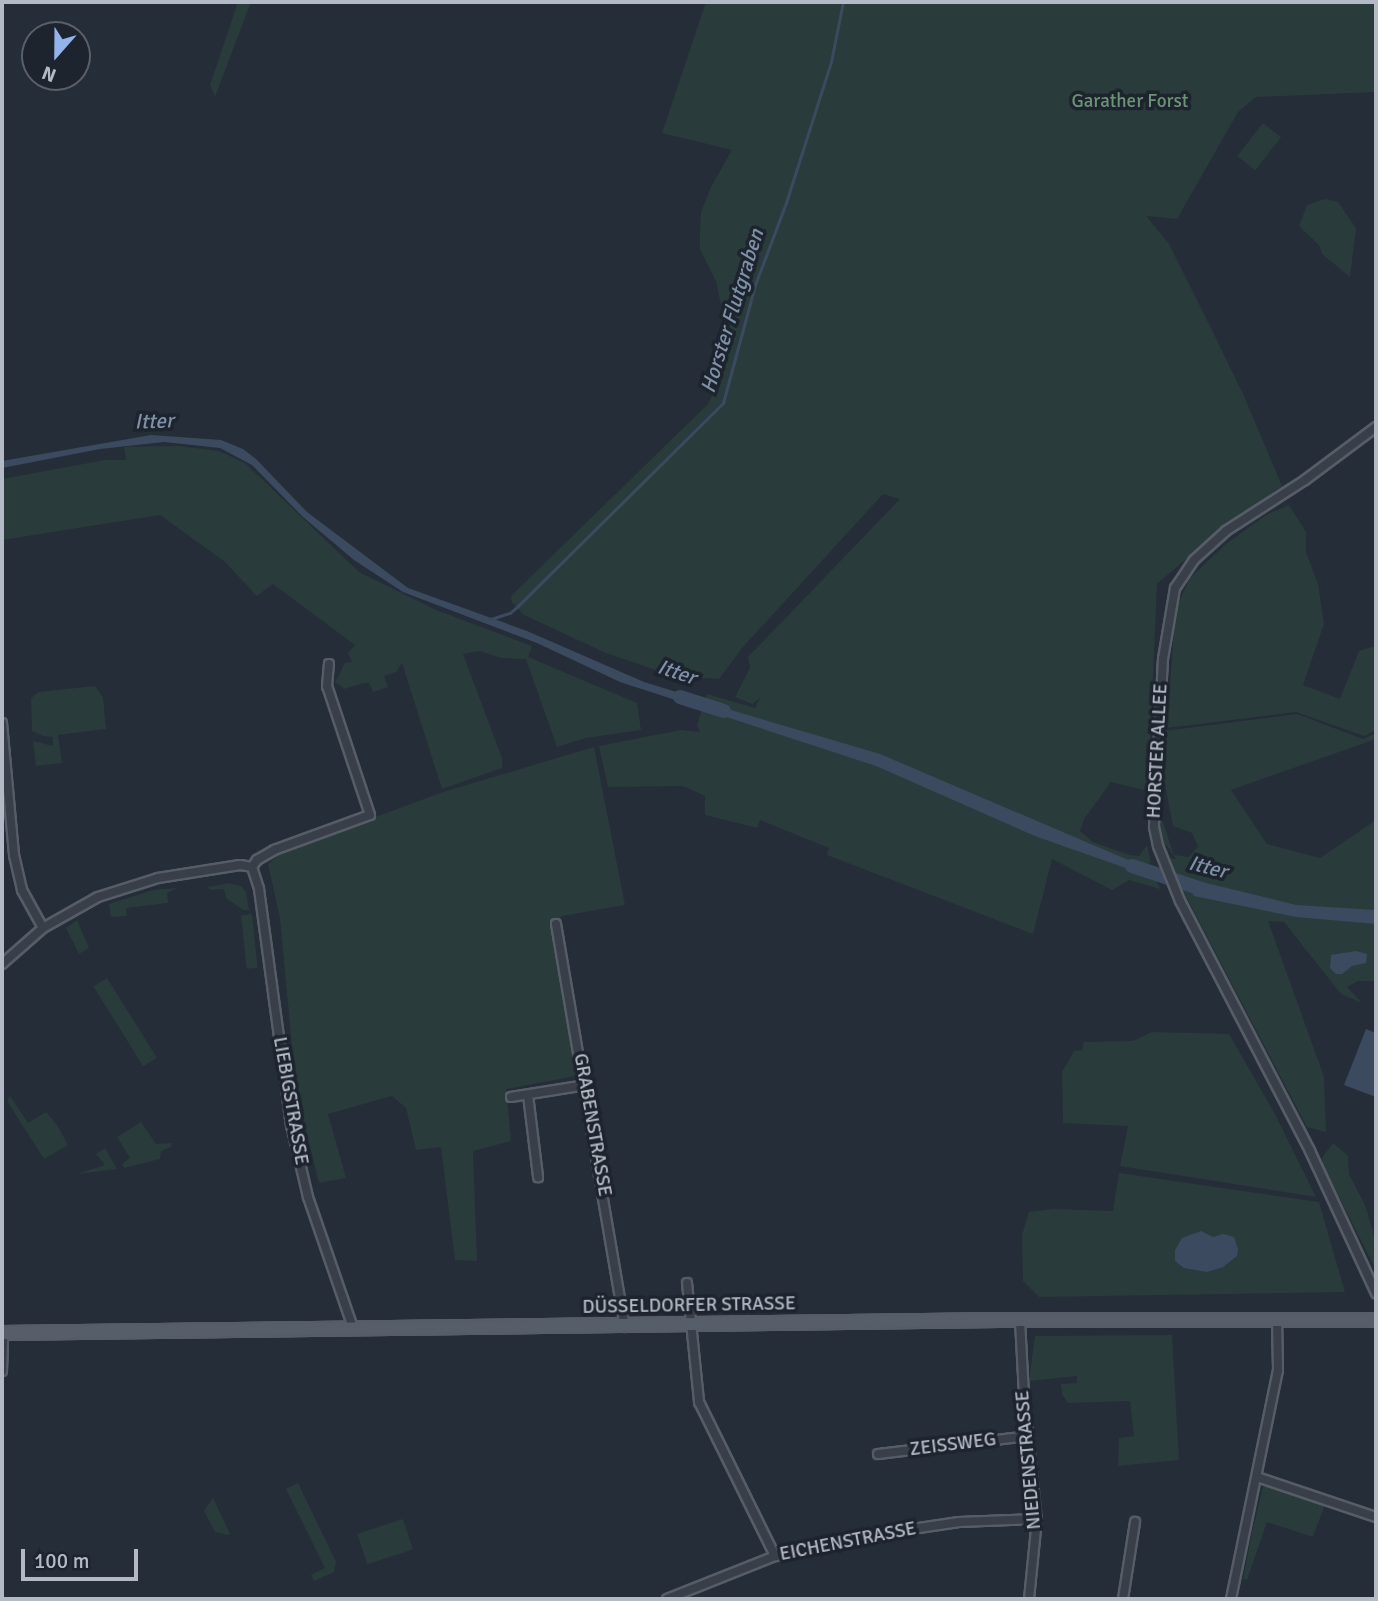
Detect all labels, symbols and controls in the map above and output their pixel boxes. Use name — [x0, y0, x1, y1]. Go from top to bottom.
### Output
north arrow — [21, 21, 91, 91]
text: N — [39, 60, 60, 87]
park label: Garather Forst — [1071, 91, 1189, 113]
water label: Horster Flutgraben — [695, 226, 769, 396]
water label: Itter — [134, 408, 174, 434]
water label: Itter — [655, 654, 699, 690]
street label: HORSTER ALLEE — [1143, 683, 1173, 819]
water label: Itter — [1186, 850, 1230, 884]
street label: LIEBIGSTRASSE — [268, 1035, 312, 1167]
street label: GRABENSTRASSE — [568, 1052, 616, 1198]
street label: DÜSSELDORFER STRASSE — [582, 1293, 796, 1319]
street label: NIEDENSTRASSE — [1012, 1390, 1046, 1530]
street label: ZEISSWEG — [909, 1428, 997, 1462]
street label: EICHENSTRASSE — [778, 1518, 918, 1566]
scale bar — [24, 1534, 142, 1578]
text: 100 m — [34, 1548, 89, 1574]

